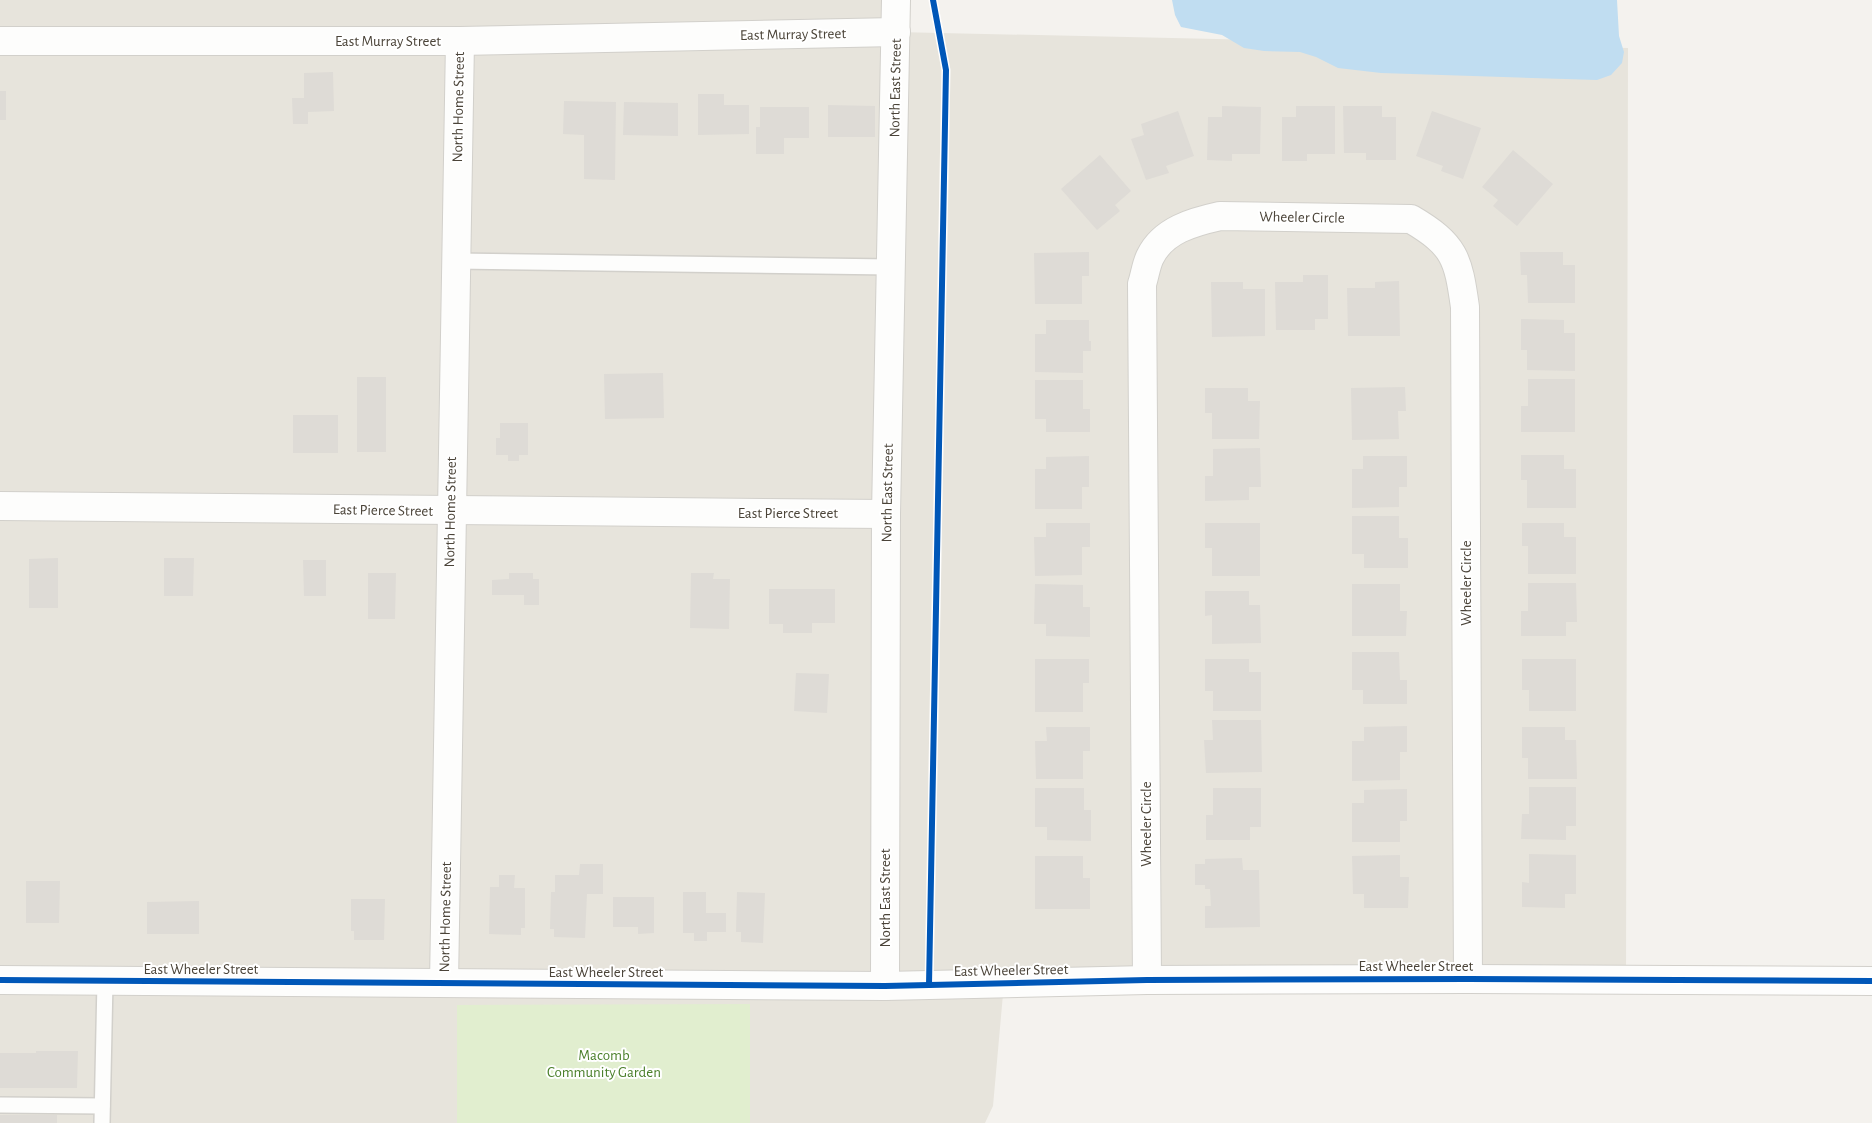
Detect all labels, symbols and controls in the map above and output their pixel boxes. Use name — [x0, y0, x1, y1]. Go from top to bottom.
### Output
street label: East Murray Street — [740, 26, 846, 43]
street label: East Murray Street — [335, 34, 441, 49]
street label: North East Street — [887, 38, 904, 138]
street label: North Home Street — [450, 51, 467, 163]
street label: Wheeler Circle — [1259, 209, 1345, 226]
street label: North East Street — [879, 443, 896, 543]
street label: North Home Street — [442, 456, 459, 568]
street label: East Pierce Street — [333, 502, 433, 519]
street label: East Pierce Street — [738, 506, 838, 521]
street label: Wheeler Circle — [1459, 540, 1474, 626]
street label: Wheeler Circle — [1139, 781, 1154, 867]
street label: North East Street — [878, 848, 893, 948]
street label: North Home Street — [437, 861, 454, 973]
street label: East Wheeler Street — [1359, 959, 1474, 974]
street label: East Wheeler Street — [144, 962, 259, 977]
street label: East Wheeler Street — [953, 962, 1069, 979]
street label: East Wheeler Street — [549, 965, 664, 980]
park label: Macomb Community Garden — [547, 1048, 661, 1080]

